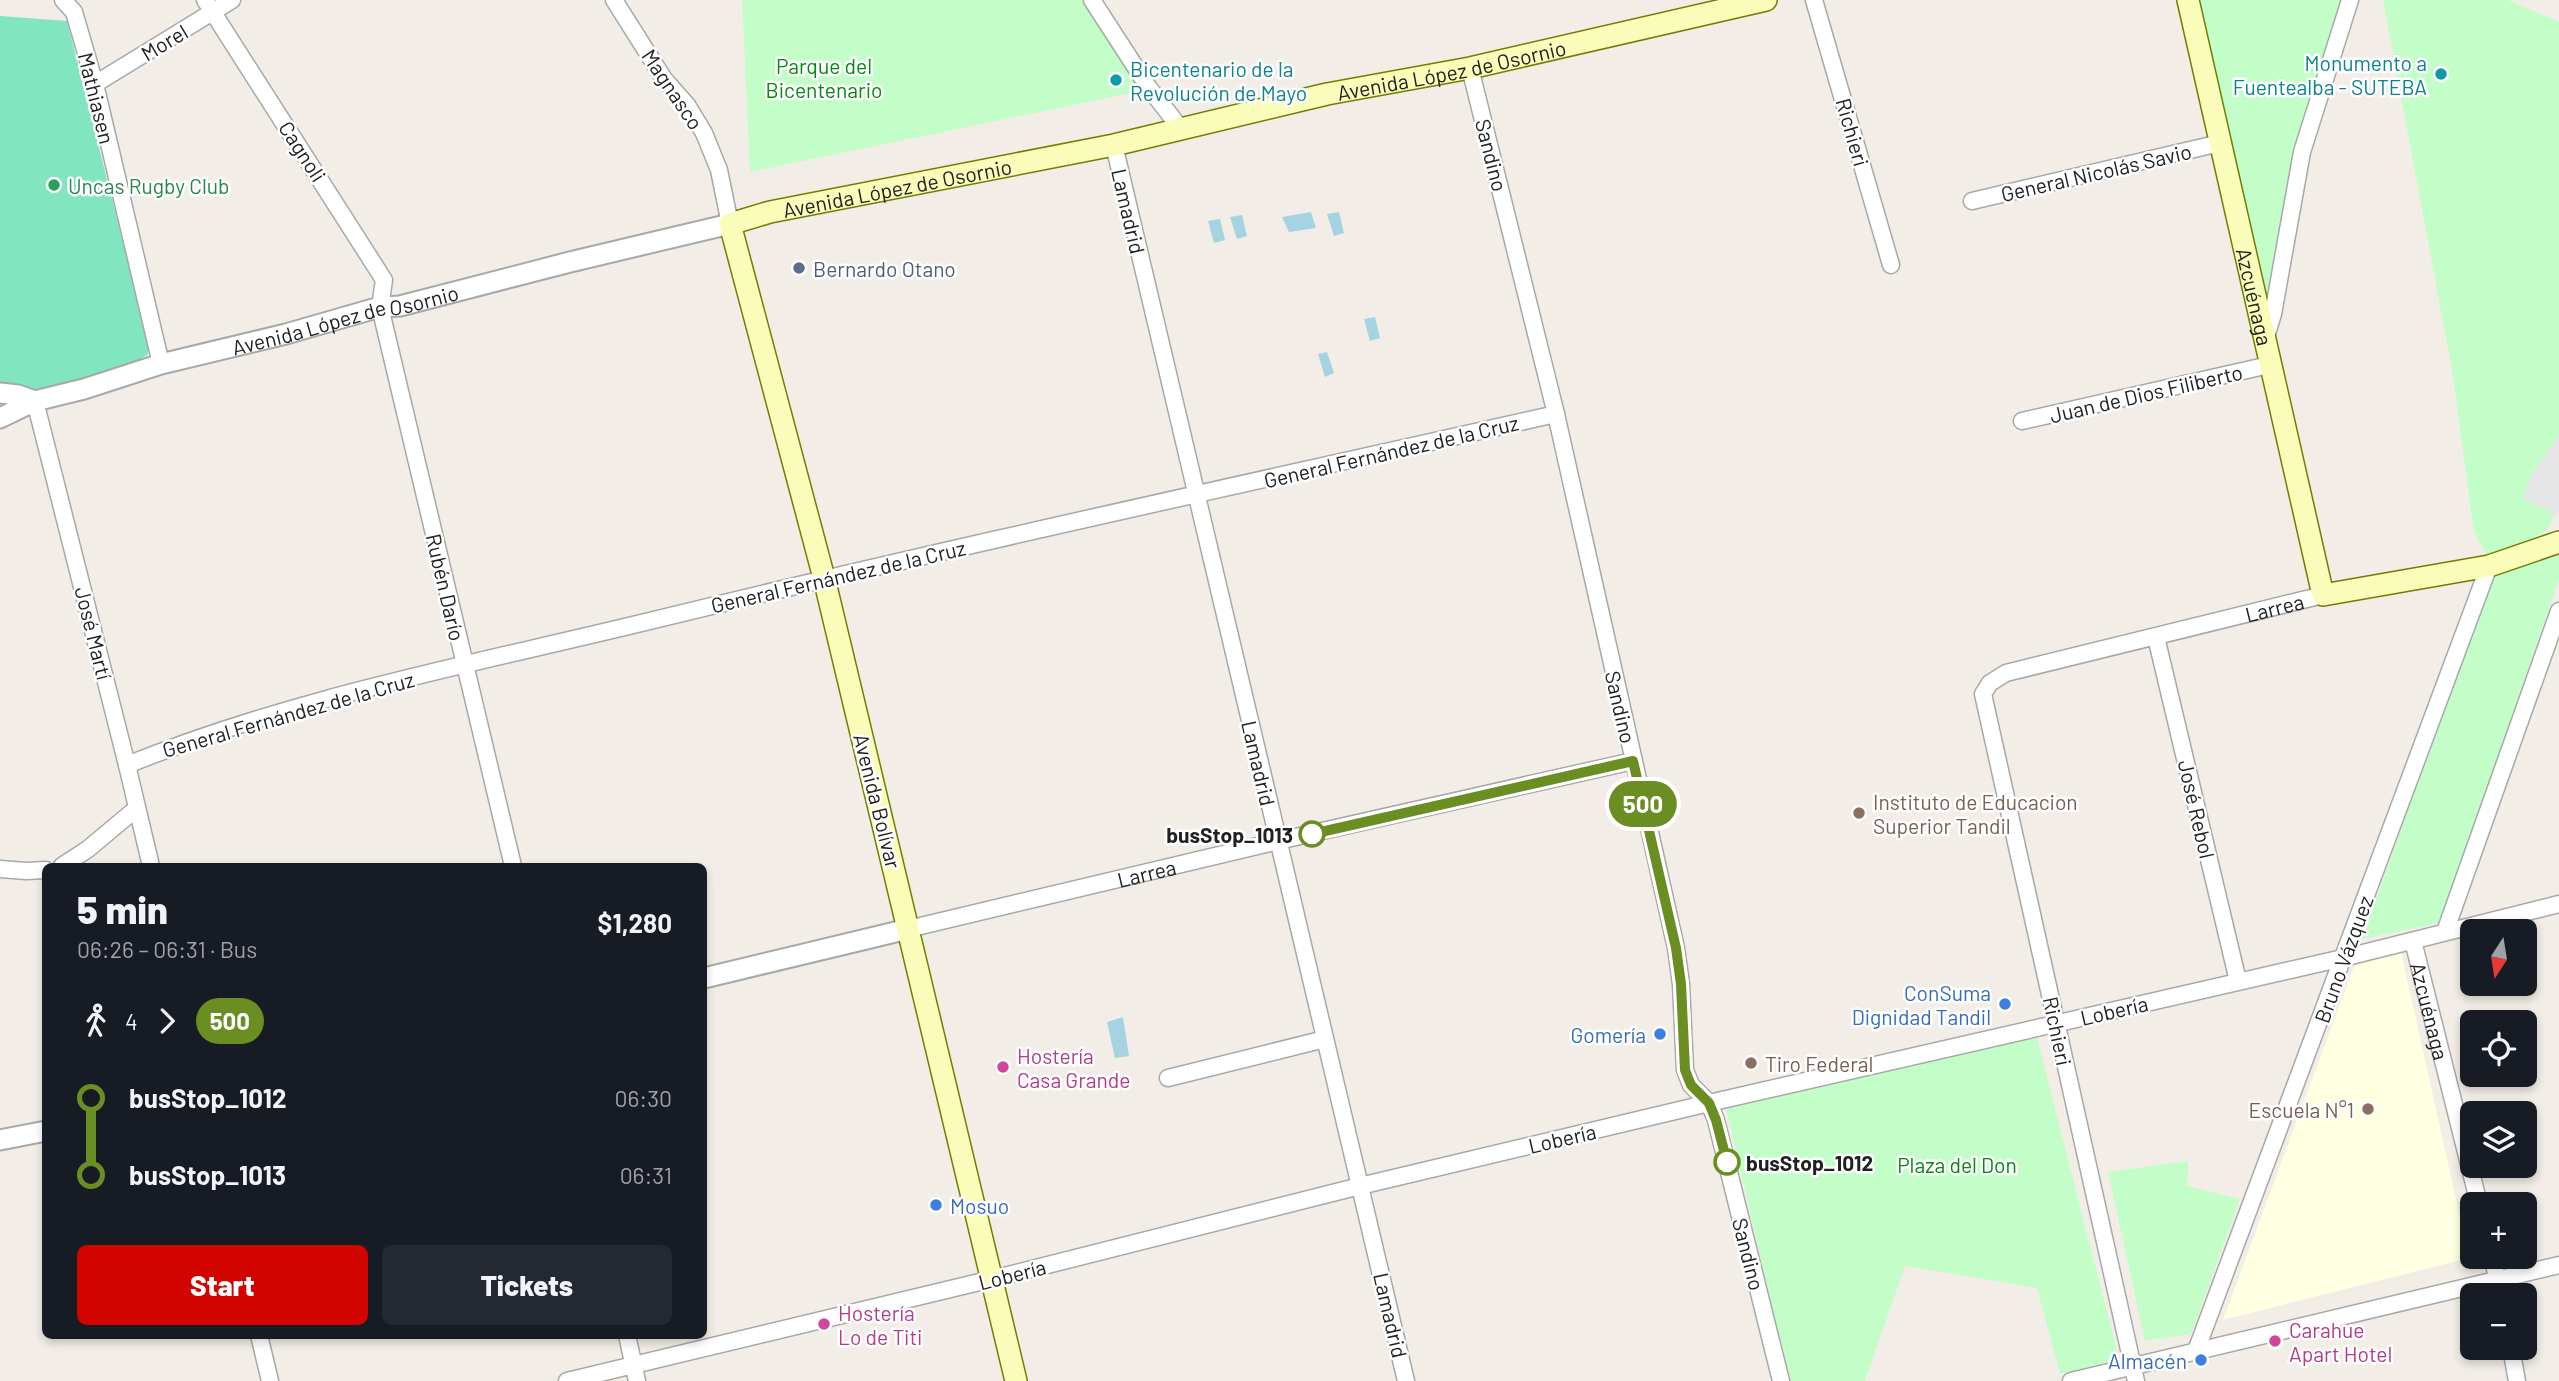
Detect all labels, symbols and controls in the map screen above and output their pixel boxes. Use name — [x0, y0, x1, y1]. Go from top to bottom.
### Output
street label: Morel — [136, 18, 192, 66]
street label: Avenida López de Osornio — [1335, 34, 1568, 104]
street label: Magnasco — [637, 44, 709, 134]
street label: Mathiasen — [74, 50, 120, 146]
place label: Monumento a Fuentealba - SUTEBA — [2233, 50, 2427, 99]
park label: Parque del Bicentenario — [766, 53, 882, 102]
place label: Bicentenario de la Revolución de Mayo — [1130, 56, 1307, 105]
marker: Monumento a Fuentealba - SUTEBA — [2433, 66, 2449, 82]
marker: Bicentenario de la Revolución de Mayo — [1108, 72, 1124, 88]
street label: Richieri — [1831, 95, 1875, 169]
street label: Cagnoli — [274, 116, 332, 186]
street label: Sandino — [1471, 116, 1513, 194]
street label: General Nicolás Savio — [1998, 138, 2194, 206]
street label: Avenida López de Osornio — [780, 153, 1014, 222]
street label: Lamadrid — [1107, 166, 1151, 256]
place label: Uncas Rugby Club — [68, 173, 230, 198]
marker: Uncas Rugby Club — [46, 177, 62, 193]
street label: Azcuénaga — [2232, 245, 2278, 348]
place label: Bernardo Otano — [813, 256, 956, 281]
marker: Bernardo Otano — [791, 260, 807, 276]
street label: Avenida López de Osornio — [229, 279, 461, 359]
street label: Juan de Dios Filiberto — [2047, 359, 2245, 427]
street label: General Fernández de la Cruz — [1261, 409, 1521, 493]
street label: Rubén Darío — [422, 531, 470, 643]
street label: General Fernández de la Cruz — [708, 534, 968, 618]
street label: José Martí — [70, 584, 118, 683]
street label: Larrea — [2242, 588, 2306, 626]
street label: General Fernández de la Cruz — [159, 666, 417, 762]
street label: Sandino — [1601, 668, 1641, 746]
street label: Lamadrid — [1237, 718, 1281, 808]
street label: Avenida Bolívar — [849, 731, 907, 871]
street label: José Rebol — [2174, 757, 2220, 861]
line badge: 500 — [1603, 781, 1683, 827]
text: 500 — [1623, 789, 1663, 818]
place label: Instituto de Educacion Superior Tandil — [1873, 789, 2078, 838]
marker: Instituto de Educacion Superior Tandil — [1851, 805, 1867, 821]
marker: busStop_1013 — [1299, 821, 1325, 847]
place label: busStop_1013 — [1166, 822, 1293, 847]
street label: Larrea — [1114, 853, 1178, 891]
text: 5 min — [77, 886, 168, 932]
street label: Bruno Vázquez — [2308, 892, 2378, 1026]
text: $1,280 — [598, 907, 672, 938]
north arrow — [2460, 919, 2538, 996]
map controls — [2460, 919, 2537, 1360]
text: 06:26 – 06:31 · Bus — [77, 935, 257, 963]
street label: Azcuénaga — [2406, 960, 2455, 1062]
place label: ConSuma Dignidad Tandil — [1852, 980, 1991, 1029]
street label: Lobería — [2078, 990, 2150, 1030]
street label: Richieri — [2038, 994, 2078, 1068]
marker: ConSuma Dignidad Tandil — [1997, 996, 2013, 1012]
icon: walk — [77, 1002, 115, 1040]
icon: forward — [148, 1002, 186, 1040]
text: 500 — [210, 1006, 250, 1035]
text: 4 — [125, 1007, 138, 1035]
button: locate — [2460, 1010, 2537, 1087]
place label: Gomería — [1570, 1022, 1646, 1047]
marker: Gomería — [1652, 1026, 1668, 1042]
place label: Hostería Casa Grande — [1017, 1043, 1130, 1092]
place label: Tiro Federal — [1765, 1051, 1873, 1076]
marker: Tiro Federal — [1743, 1055, 1759, 1071]
marker: Hostería Casa Grande — [995, 1059, 1011, 1075]
text: busStop_1012 — [129, 1082, 286, 1113]
text: 06:30 — [615, 1084, 672, 1112]
place label: Escuela N°1 — [2249, 1097, 2354, 1122]
marker: Escuela N°1 — [2360, 1101, 2376, 1117]
button: layers — [2460, 1101, 2537, 1178]
street label: Lobería — [1526, 1118, 1598, 1158]
marker: busStop_1012 — [1714, 1149, 1740, 1175]
place label: busStop_1012 — [1746, 1150, 1873, 1175]
park label: Plaza del Don — [1897, 1152, 2017, 1177]
text: busStop_1013 — [129, 1159, 286, 1190]
text: 06:31 — [620, 1161, 672, 1189]
button: + — [2460, 1192, 2537, 1269]
place label: Mosuo — [950, 1193, 1009, 1218]
marker: Mosuo — [928, 1197, 944, 1213]
street label: Sandino — [1728, 1215, 1770, 1293]
button: Start — [77, 1245, 368, 1325]
button: Tickets — [382, 1245, 672, 1325]
street label: Lobería — [976, 1254, 1048, 1294]
street label: Lamadrid — [1369, 1270, 1413, 1360]
button: − — [2460, 1283, 2537, 1360]
place label: Hostería Lo de Titi — [838, 1300, 922, 1349]
marker: Hostería Lo de Titi — [816, 1316, 832, 1332]
place label: Carahue Apart Hotel — [2289, 1317, 2392, 1366]
marker: Carahue Apart Hotel — [2267, 1333, 2283, 1349]
place label: Almacén — [2108, 1348, 2187, 1373]
marker: Almacén — [2193, 1352, 2209, 1368]

